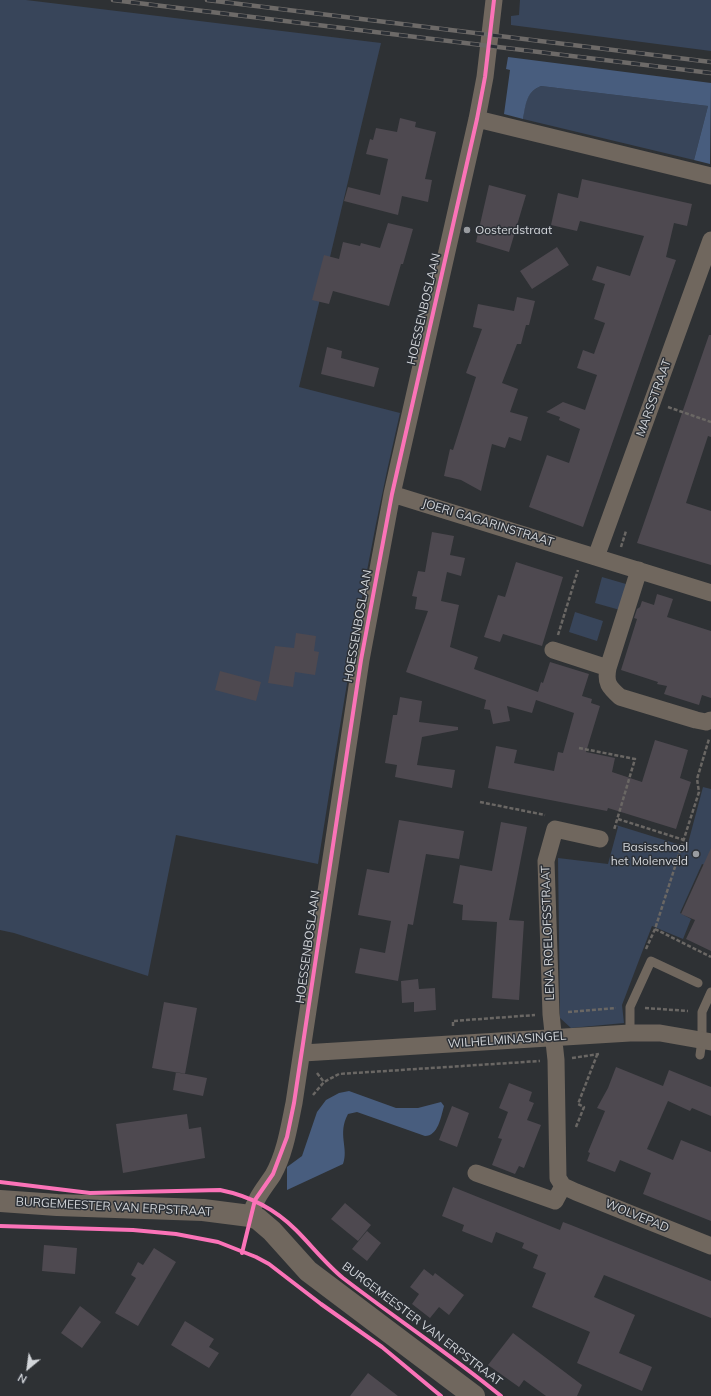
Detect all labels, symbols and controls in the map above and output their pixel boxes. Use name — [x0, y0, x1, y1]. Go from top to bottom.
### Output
place label: Oosterdstraat — [475, 223, 552, 237]
marker: Oosterdstraat — [462, 225, 472, 235]
street label: HOESSENBOSLAAN — [404, 252, 444, 366]
street label: MARSSTRAAT — [633, 357, 675, 439]
street label: JOERI GAGARINSTRAAT — [420, 496, 556, 550]
street label: HOESSENBOSLAAN — [341, 569, 375, 683]
place label: Basisschool het Molenveld — [611, 840, 688, 868]
marker: Basisschool het Molenveld — [691, 849, 701, 859]
street label: LENA ROELOFSSTRAAT — [538, 865, 558, 1001]
street label: HOESSENBOSLAAN — [293, 889, 323, 1005]
street label: WILHELMINASINGEL — [447, 1029, 567, 1051]
street label: BURGEMEESTER VAN ERPSTRAAT — [15, 1195, 213, 1219]
street label: WOLVEPAD — [603, 1197, 671, 1235]
street label: BURGEMEESTER VAN ERPSTRAAT — [339, 1259, 505, 1389]
north arrow — [8, 1348, 48, 1388]
text: N — [15, 1370, 29, 1387]

